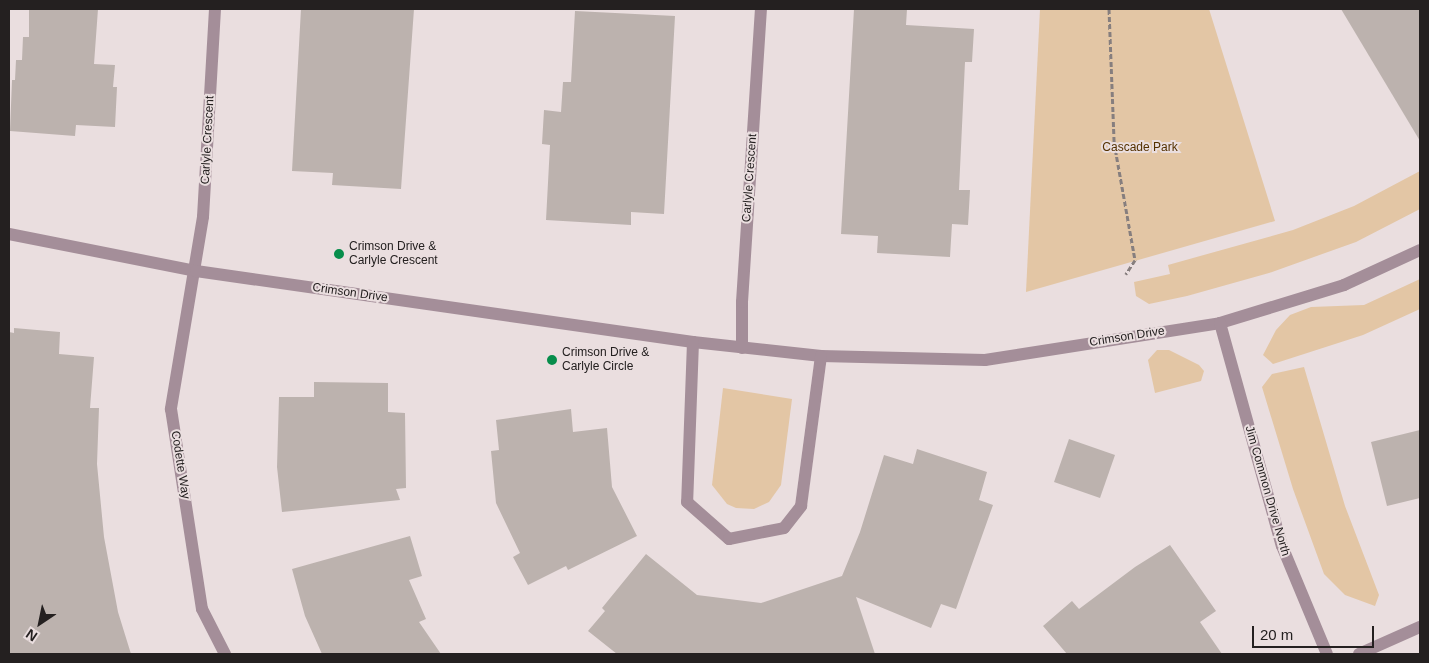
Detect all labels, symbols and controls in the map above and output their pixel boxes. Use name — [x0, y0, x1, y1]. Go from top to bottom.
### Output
street label: Carlyle Crescent — [198, 95, 218, 185]
street label: Carlyle Crescent — [740, 133, 760, 223]
park label: Cascade Park — [1102, 141, 1178, 155]
place label: Crimson Drive & Carlyle Crescent — [349, 240, 438, 268]
marker: Crimson Drive & Carlyle Crescent — [333, 248, 345, 260]
street label: Crimson Drive — [311, 281, 389, 305]
street label: Crimson Drive — [1088, 324, 1166, 350]
place label: Crimson Drive & Carlyle Circle — [562, 346, 649, 374]
marker: Crimson Drive & Carlyle Circle — [546, 354, 558, 366]
street label: Jim Common Drive North — [1242, 424, 1292, 558]
street label: Codette Way — [167, 430, 193, 500]
north arrow — [15, 598, 65, 648]
scale bar — [1254, 616, 1376, 648]
text: N — [23, 626, 40, 645]
text: 20 m — [1260, 626, 1293, 643]

